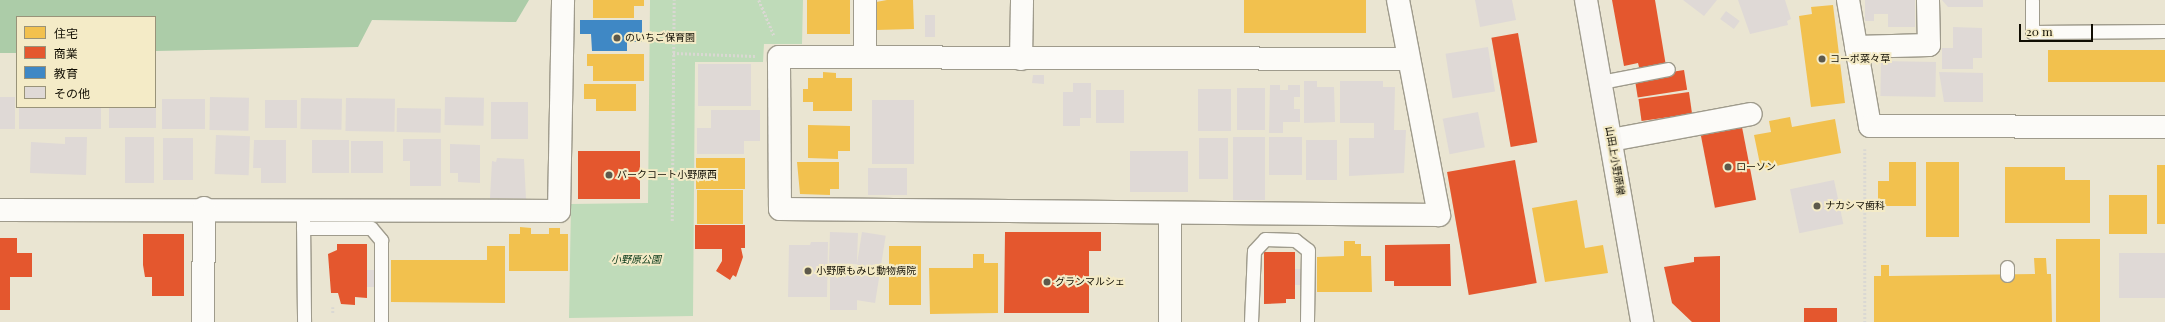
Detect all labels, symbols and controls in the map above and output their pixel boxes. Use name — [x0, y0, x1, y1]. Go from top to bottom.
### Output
legend — [16, 16, 156, 108]
scale bar — [2021, 16, 2095, 42]
text: 20 m — [2026, 23, 2053, 39]
text: 住宅 — [54, 25, 78, 41]
place label: のいちご保育園 — [625, 32, 695, 44]
marker: のいちご保育園 — [612, 33, 622, 43]
text: 商業 — [54, 45, 78, 61]
place label: コーポ菜々草 — [1830, 53, 1890, 65]
marker: コーポ菜々草 — [1817, 54, 1827, 64]
text: 教育 — [54, 65, 78, 81]
text: その他 — [54, 85, 90, 101]
street label: 山田上小野原線 — [1603, 125, 1627, 197]
place label: ローソン — [1736, 161, 1776, 173]
marker: ローソン — [1723, 162, 1733, 172]
place label: パークコート小野原西 — [617, 169, 717, 181]
marker: パークコート小野原西 — [604, 170, 614, 180]
place label: ナカシマ歯科 — [1825, 200, 1885, 212]
marker: ナカシマ歯科 — [1812, 201, 1822, 211]
park label: 小野原公園 — [611, 254, 661, 266]
place label: 小野原もみじ動物病院 — [816, 265, 916, 277]
marker: 小野原もみじ動物病院 — [803, 266, 813, 276]
place label: グランマルシェ — [1055, 276, 1125, 288]
marker: グランマルシェ — [1042, 277, 1052, 287]

